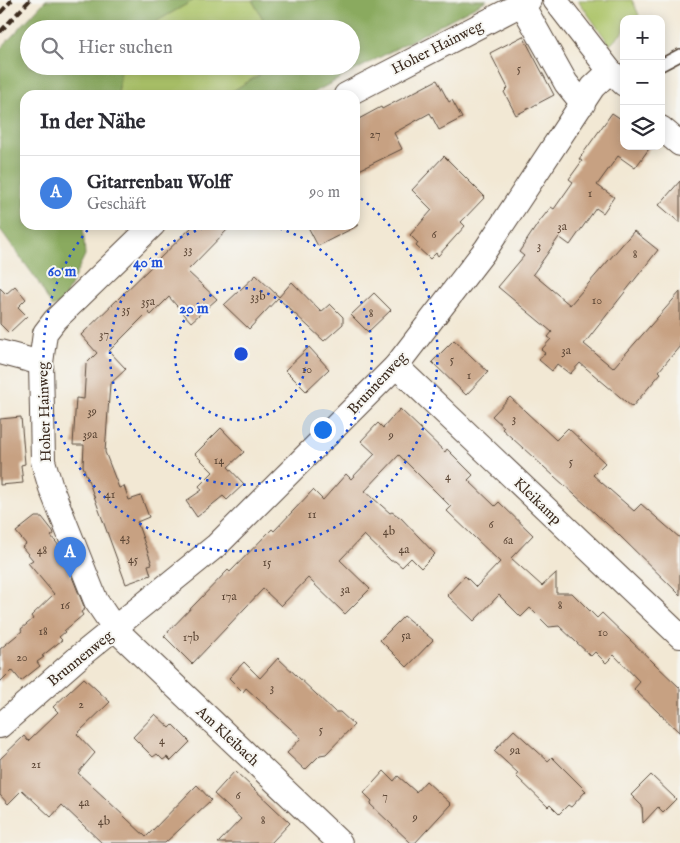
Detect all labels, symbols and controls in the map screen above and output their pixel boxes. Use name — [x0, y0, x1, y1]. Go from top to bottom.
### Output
map controls — [620, 15, 665, 150]
button: + — [620, 15, 665, 60]
street label: Hoher Hainweg — [388, 16, 487, 79]
search box — [20, 20, 360, 75]
icon: search — [38, 34, 66, 62]
text: Hier suchen — [78, 36, 173, 60]
button: − — [620, 60, 665, 105]
house number: 5 — [517, 61, 522, 76]
button: layers — [620, 105, 665, 150]
text: In der Nähe — [40, 109, 146, 136]
house number: 27 — [369, 127, 381, 142]
text: Gitarrenbau Wolff — [87, 171, 231, 195]
text: A — [51, 183, 61, 203]
text: 90 m — [309, 183, 340, 203]
house number: 1 — [588, 186, 592, 201]
text: Geschäft — [87, 195, 146, 215]
house number: 3a — [557, 219, 568, 234]
house number: 6 — [431, 227, 437, 242]
house number: 3 — [537, 238, 541, 253]
house number: 33 — [184, 242, 192, 257]
house number: 8 — [633, 247, 638, 262]
text: 40 m — [133, 253, 163, 272]
text: 60 m — [48, 262, 77, 281]
house number: 33b — [250, 289, 266, 304]
house number: 10 — [592, 293, 602, 308]
house number: 35a — [141, 294, 156, 309]
text: 20 m — [179, 299, 209, 318]
house number: 35 — [122, 302, 131, 317]
house number: 8 — [369, 306, 374, 321]
house number: 37 — [99, 327, 109, 342]
house number: 3a — [561, 343, 572, 358]
centre of rings — [232, 345, 250, 363]
street label: Brunnenweg — [344, 347, 412, 419]
house number: 5 — [450, 352, 455, 367]
street label: Hoher Hainweg — [33, 361, 56, 462]
house number: 10 — [302, 362, 312, 377]
house number: 1 — [467, 368, 471, 383]
house number: 39 — [87, 404, 97, 419]
house number: 3 — [512, 411, 516, 426]
your location — [310, 417, 336, 443]
house number: 39a — [83, 427, 98, 442]
house number: 9 — [387, 428, 394, 443]
house number: 14 — [214, 453, 224, 468]
house number: 5 — [569, 454, 574, 469]
house number: 4 — [445, 469, 451, 484]
street label: Kleikamp — [509, 474, 566, 529]
house number: 41 — [105, 487, 115, 502]
house number: 11 — [308, 507, 316, 522]
house number: 6 — [488, 517, 494, 532]
house number: 4b — [383, 524, 395, 539]
house number: 43 — [120, 530, 130, 545]
house number: 6a — [503, 533, 514, 548]
pin: A — [54, 537, 86, 578]
house number: 4a — [398, 542, 410, 557]
house number: 48 — [37, 543, 48, 558]
house number: 45 — [128, 552, 139, 567]
house number: 15 — [263, 555, 272, 570]
house number: 3a — [340, 582, 351, 597]
house number: 17a — [221, 589, 237, 604]
house number: 16 — [60, 598, 71, 613]
house number: 8 — [558, 598, 563, 613]
house number: 18 — [38, 624, 48, 639]
house number: 10 — [598, 625, 608, 640]
street label: Brunnenweg — [44, 626, 118, 691]
house number: 5a — [401, 628, 412, 643]
house number: 17b — [183, 630, 199, 645]
house number: 20 — [16, 650, 28, 665]
house number: 3 — [270, 680, 274, 695]
house number: 2 — [78, 697, 84, 712]
street label: Am Kleibach — [191, 702, 263, 770]
house number: 5 — [319, 722, 324, 737]
house number: 4 — [159, 733, 165, 748]
house number: 9a — [509, 743, 521, 758]
house number: 21 — [31, 757, 41, 772]
house number: 6 — [235, 788, 241, 803]
house number: 7 — [382, 789, 388, 804]
house number: 4a — [78, 795, 90, 810]
house number: 9 — [411, 810, 418, 825]
house number: 8 — [261, 813, 266, 828]
house number: 4b — [98, 814, 110, 829]

